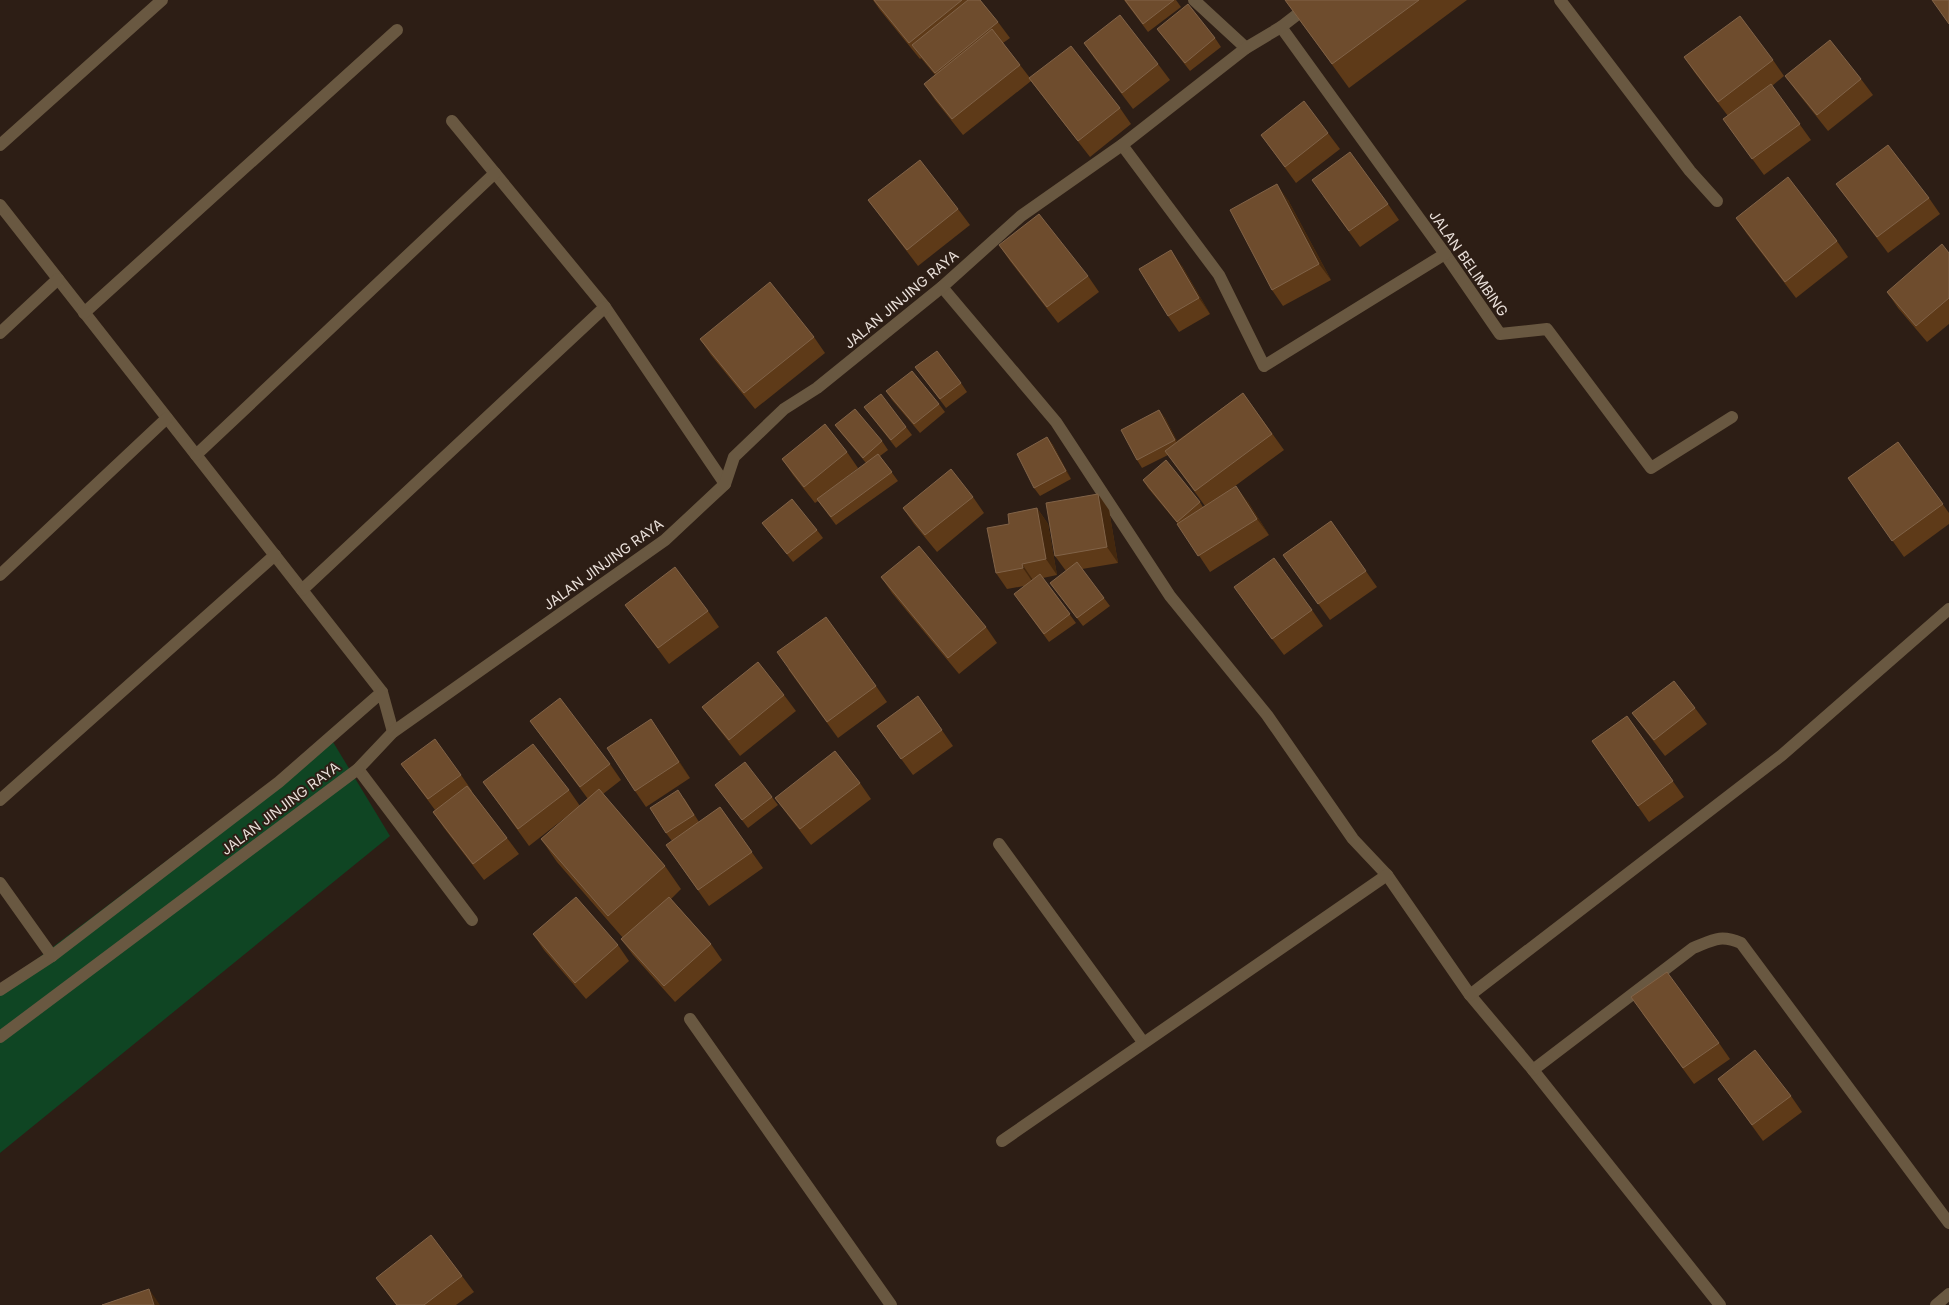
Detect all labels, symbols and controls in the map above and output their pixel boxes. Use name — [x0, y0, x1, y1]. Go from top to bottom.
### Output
street label: JALAN BELIMBING — [1426, 207, 1512, 319]
street label: JALAN JINJING RAYA — [840, 246, 962, 352]
street label: JALAN JINJING RAYA — [540, 515, 667, 613]
street label: JALAN JINJING RAYA — [217, 758, 343, 858]

